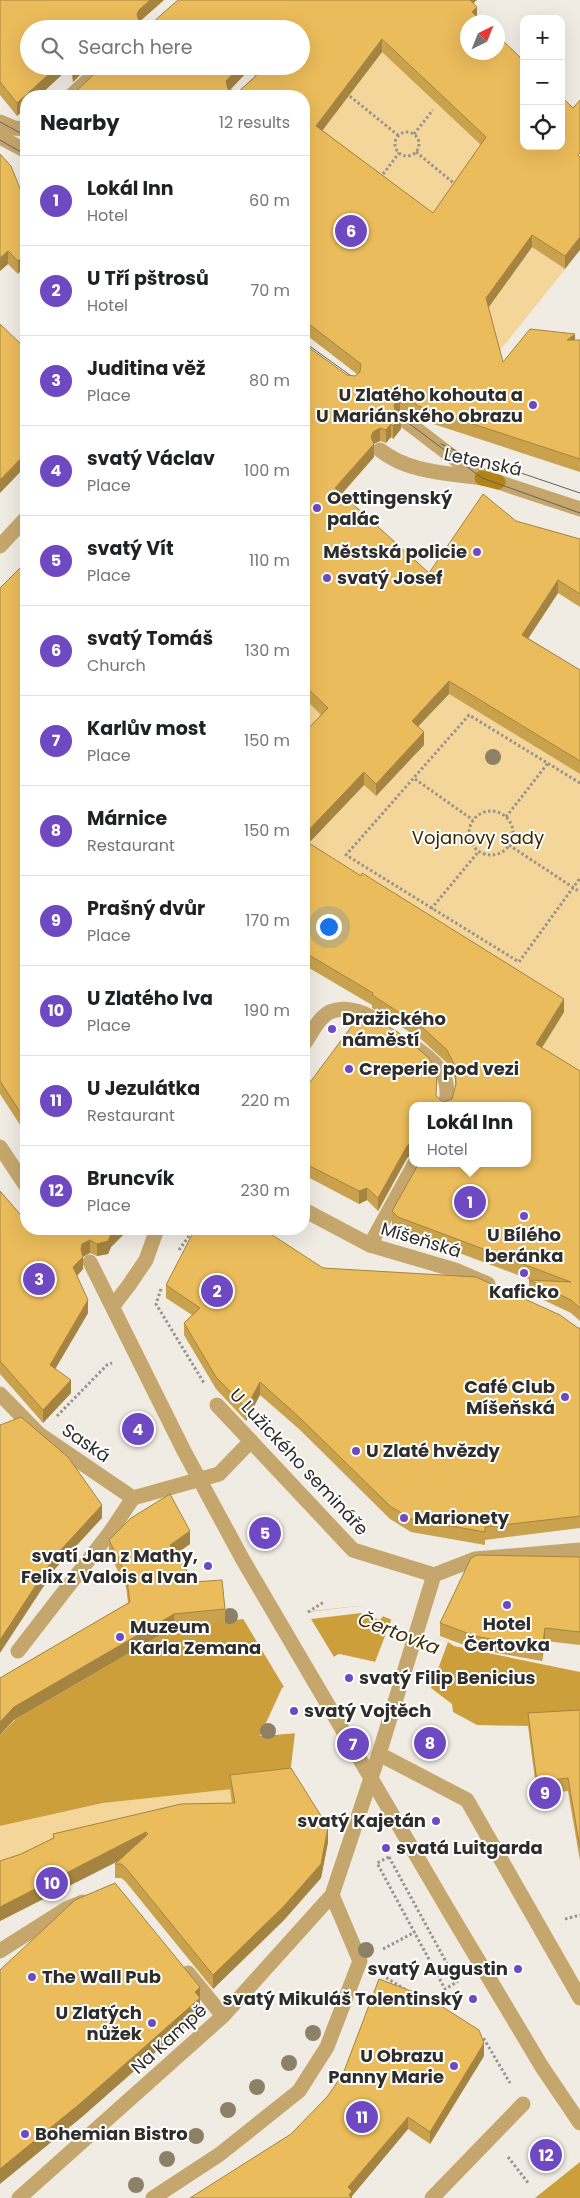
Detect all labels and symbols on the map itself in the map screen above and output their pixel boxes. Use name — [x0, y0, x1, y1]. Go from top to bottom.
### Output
north arrow — [460, 15, 505, 60]
pin: 6 — [335, 212, 367, 250]
place label: U Zlatého kohouta a U Mariánského obrazu — [316, 382, 523, 428]
marker: U Zlatého kohouta a U Mariánského obrazu — [527, 399, 539, 411]
street label: Letenská — [442, 441, 524, 482]
place label: Oettingenský palác — [327, 485, 453, 531]
marker: Oettingenský palác — [311, 502, 323, 514]
place label: Městská policie — [323, 539, 467, 564]
marker: Městská policie — [471, 546, 483, 558]
place label: svatý Josef — [337, 565, 443, 590]
marker: svatý Josef — [321, 572, 333, 584]
park label: Vojanovy sady — [412, 825, 544, 850]
your location — [316, 914, 342, 940]
place label: Dražického náměstí — [342, 1006, 446, 1052]
marker: Dražického náměstí — [326, 1023, 338, 1035]
place label: Creperie pod vezi — [359, 1056, 519, 1081]
marker: Creperie pod vezi — [343, 1063, 355, 1075]
pin: 1 — [454, 1183, 486, 1221]
marker: U Bílého beránka — [518, 1210, 530, 1222]
street label: Míšeňská — [378, 1215, 464, 1264]
place label: U Bílého beránka — [485, 1222, 563, 1268]
pin: 3 — [23, 1260, 55, 1298]
marker: Kaficko — [518, 1267, 530, 1279]
pin: 2 — [201, 1272, 233, 1310]
place label: Kaficko — [489, 1279, 559, 1304]
place label: Café Club Míšeňská — [464, 1374, 555, 1420]
street label: U Lužického semináře — [224, 1382, 374, 1541]
marker: Café Club Míšeňská — [559, 1391, 571, 1403]
pin: 4 — [122, 1410, 154, 1448]
street label: Saská — [57, 1417, 115, 1468]
place label: U Zlaté hvězdy — [366, 1438, 501, 1463]
marker: U Zlaté hvězdy — [350, 1445, 362, 1457]
place label: Marionety — [414, 1505, 510, 1530]
marker: Marionety — [398, 1512, 410, 1524]
pin: 5 — [249, 1514, 281, 1552]
place label: svatí Jan z Mathy, Felix z Valois a Ivan — [21, 1543, 198, 1589]
marker: svatí Jan z Mathy, Felix z Valois a Ivan — [202, 1560, 214, 1572]
marker: Hotel Čertovka — [501, 1599, 513, 1611]
water label: Čertovka — [354, 1605, 444, 1662]
place label: Hotel Čertovka — [464, 1611, 550, 1657]
place label: Muzeum Karla Zemana — [130, 1614, 261, 1660]
marker: Muzeum Karla Zemana — [114, 1631, 126, 1643]
place label: svatý Filip Benicius — [359, 1665, 536, 1690]
marker: svatý Filip Benicius — [343, 1672, 355, 1684]
place label: svatý Vojtěch — [304, 1698, 431, 1723]
marker: svatý Vojtěch — [288, 1705, 300, 1717]
pin: 8 — [414, 1724, 446, 1762]
pin: 7 — [337, 1725, 369, 1763]
pin: 9 — [529, 1774, 561, 1812]
place label: svatý Kajetán — [297, 1808, 426, 1833]
marker: svatý Kajetán — [430, 1815, 442, 1827]
place label: svatá Luitgarda — [396, 1835, 543, 1860]
marker: svatá Luitgarda — [380, 1842, 392, 1854]
pin: 10 — [36, 1864, 68, 1902]
place label: svatý Augustin — [367, 1956, 508, 1981]
marker: svatý Augustin — [512, 1963, 524, 1975]
place label: The Wall Pub — [42, 1964, 161, 1989]
marker: The Wall Pub — [26, 1971, 38, 1983]
place label: svatý Mikuláš Tolentinský — [223, 1986, 464, 2011]
marker: svatý Mikuláš Tolentinský — [467, 1993, 479, 2005]
street label: Na Kampě — [125, 1998, 212, 2080]
place label: U Zlatých nůžek — [56, 2000, 143, 2046]
marker: U Zlatých nůžek — [146, 2017, 158, 2029]
place label: U Obrazu Panny Marie — [328, 2043, 444, 2089]
marker: U Obrazu Panny Marie — [448, 2060, 460, 2072]
pin: 11 — [346, 2098, 378, 2136]
place label: Bohemian Bistro — [35, 2121, 188, 2146]
marker: Bohemian Bistro — [19, 2128, 31, 2140]
pin: 12 — [530, 2136, 562, 2174]

